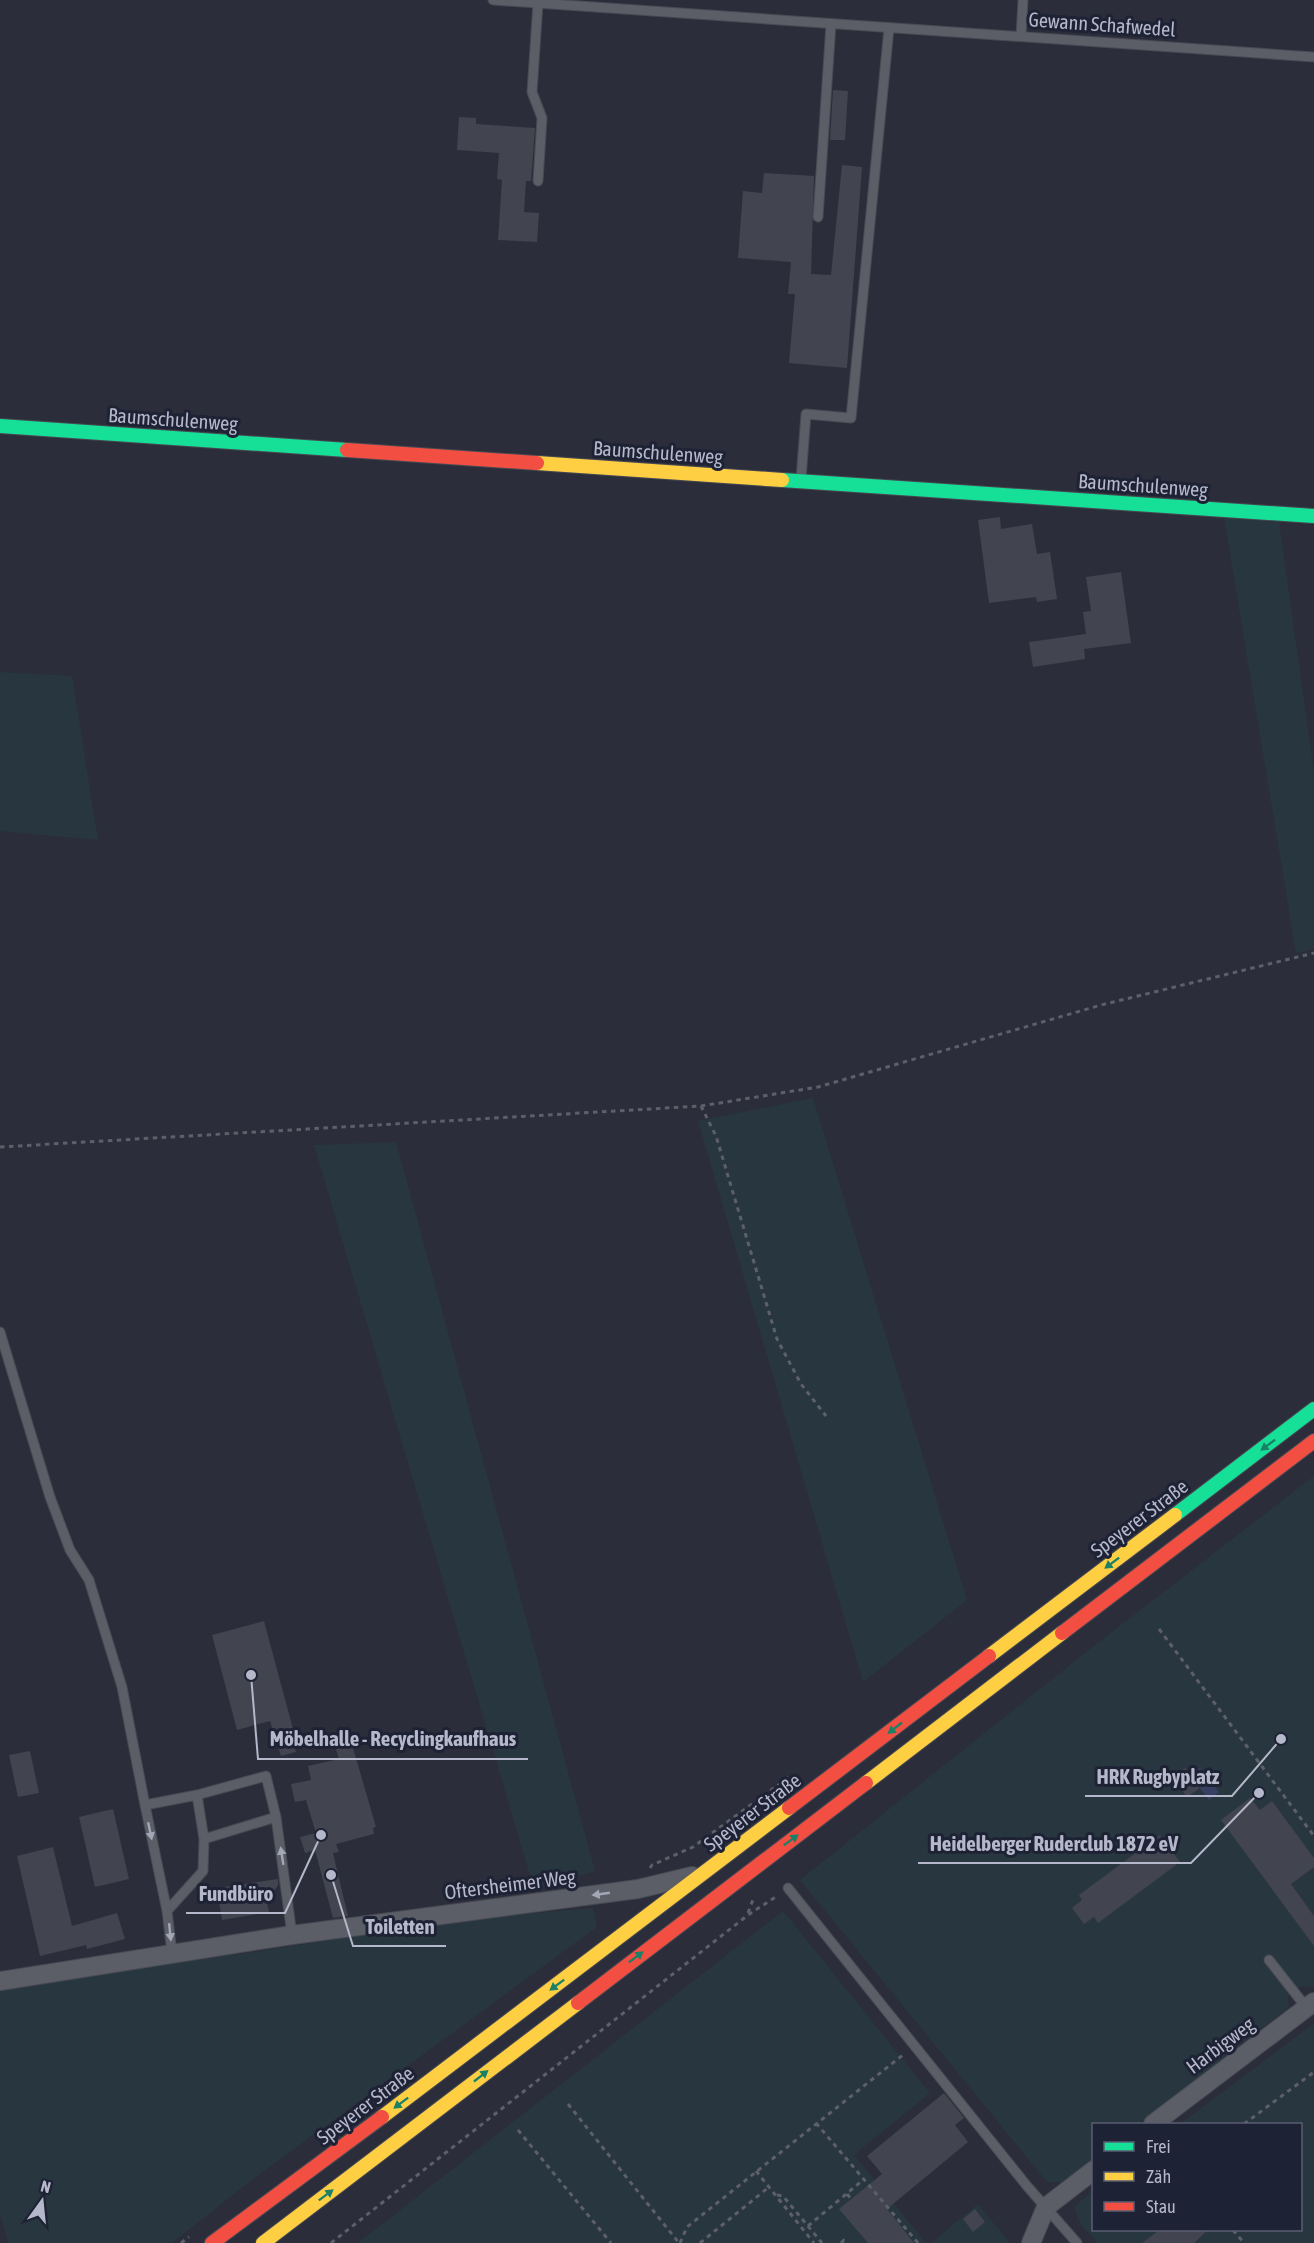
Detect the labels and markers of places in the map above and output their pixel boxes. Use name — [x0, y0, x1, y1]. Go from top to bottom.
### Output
callout: Möbelhalle - Recyclingkaufhaus — [258, 1720, 528, 1759]
callout: HRK Rugbyplatz — [1085, 1757, 1232, 1796]
callout: Heidelberger Ruderclub 1872 eV — [918, 1824, 1191, 1863]
callout: Fundbüro — [186, 1874, 285, 1913]
callout: Toiletten — [353, 1907, 446, 1946]

